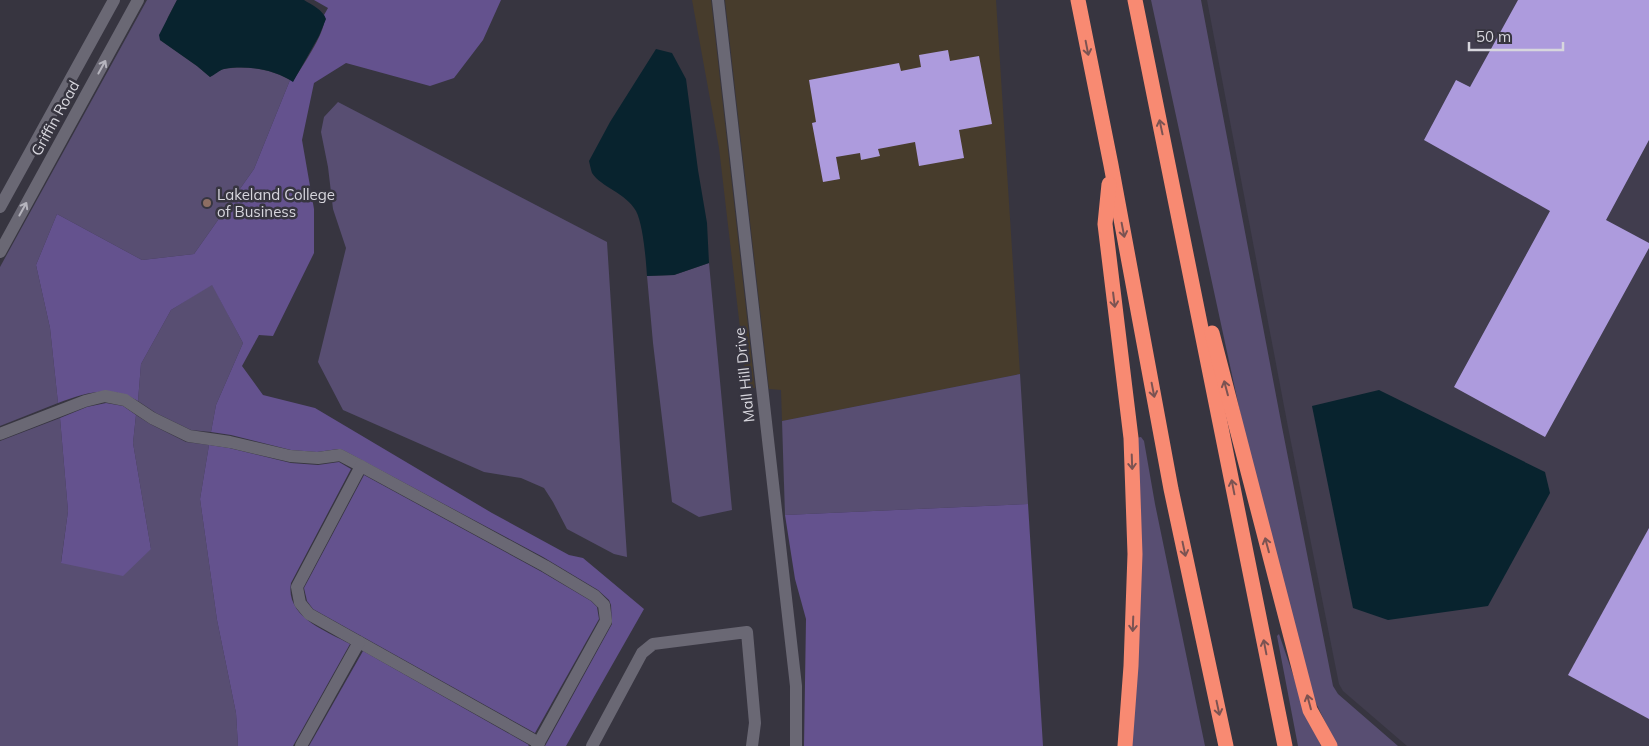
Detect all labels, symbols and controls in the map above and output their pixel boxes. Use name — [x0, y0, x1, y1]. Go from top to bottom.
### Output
scale bar — [1469, 20, 1563, 52]
text: 50 m — [1476, 27, 1511, 46]
one-way arrow — [1083, 39, 1093, 55]
one-way arrow — [97, 59, 107, 74]
street label: Griffin Road — [27, 77, 83, 159]
one-way arrow — [1156, 120, 1165, 136]
place label: Lakeland College of Business — [217, 185, 335, 221]
marker: Lakeland College of Business — [201, 197, 213, 209]
one-way arrow — [19, 202, 29, 217]
one-way arrow — [1119, 222, 1128, 238]
one-way arrow — [1109, 292, 1119, 308]
street label: Mall Hill Drive — [730, 327, 758, 423]
one-way arrow — [1221, 380, 1230, 396]
one-way arrow — [1149, 381, 1158, 397]
one-way arrow — [1127, 453, 1137, 469]
one-way arrow — [1228, 480, 1238, 496]
one-way arrow — [1262, 538, 1272, 554]
one-way arrow — [1180, 541, 1189, 557]
one-way arrow — [1128, 616, 1137, 632]
one-way arrow — [1260, 639, 1270, 655]
one-way arrow — [1303, 695, 1313, 711]
one-way arrow — [1214, 700, 1223, 716]

